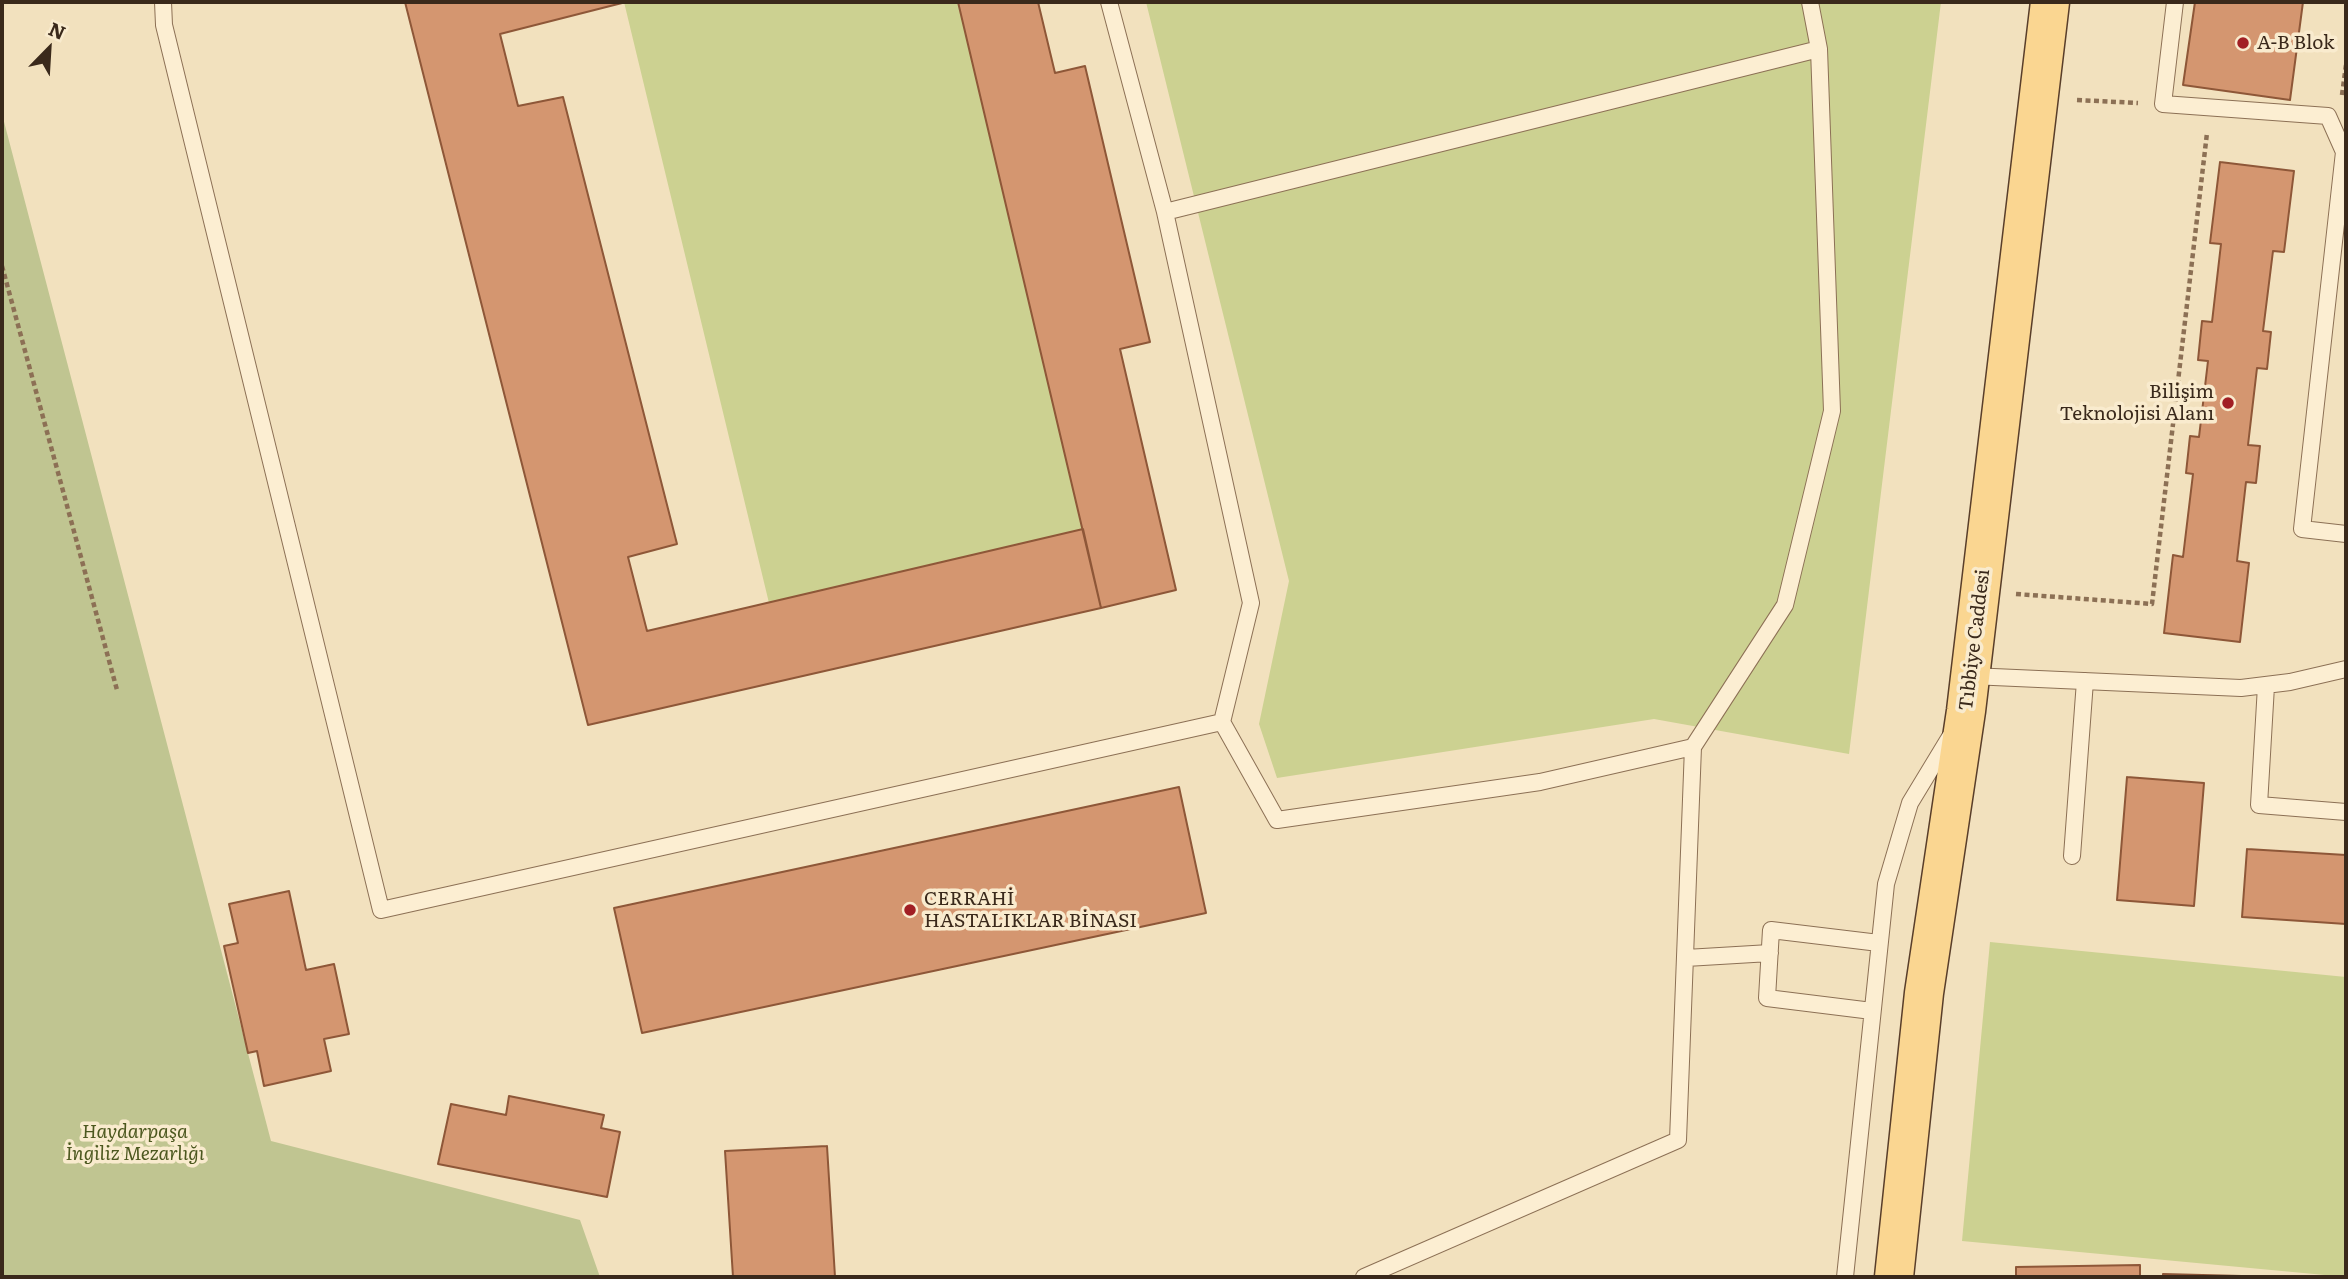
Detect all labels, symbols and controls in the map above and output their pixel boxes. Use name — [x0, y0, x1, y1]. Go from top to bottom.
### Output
north arrow — [14, 14, 84, 84]
text: N — [45, 14, 71, 46]
place label: A-B Blok — [2257, 32, 2335, 54]
marker: A-B Blok — [2235, 35, 2251, 51]
place label: Bilişim Teknolojisi Alanı — [2060, 381, 2214, 425]
marker: Bilişim Teknolojisi Alanı — [2220, 395, 2236, 411]
street label: Tıbbiye Caddesi — [1955, 568, 1995, 712]
place label: CERRAHİ HASTALIKLAR BİNASI — [924, 888, 1137, 932]
marker: CERRAHİ HASTALIKLAR BİNASI — [902, 902, 918, 918]
park label: Haydarpaşa İngiliz Mezarlığı — [65, 1121, 205, 1165]

